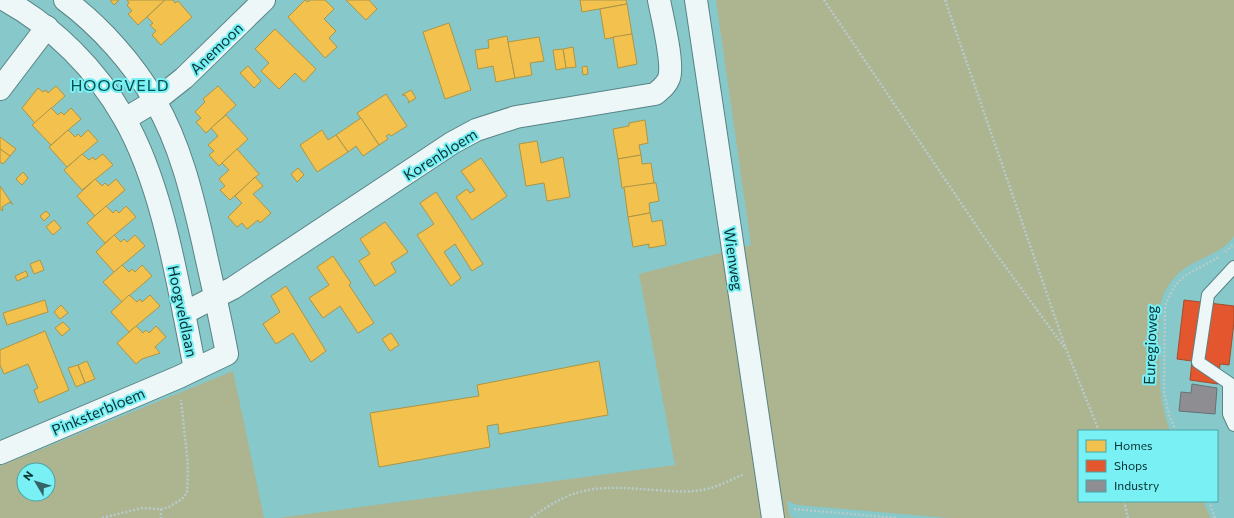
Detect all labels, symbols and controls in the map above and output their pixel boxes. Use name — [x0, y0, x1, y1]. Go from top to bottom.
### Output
street label: Anemoon — [186, 18, 246, 78]
district label: HOOGVELD — [70, 75, 170, 94]
street label: Korenbloem — [400, 124, 480, 184]
street label: Wienweg — [721, 226, 747, 292]
street label: Hoogveldlaan — [165, 264, 201, 358]
street label: Euregioweg — [1140, 305, 1160, 385]
street label: Pinksterbloem — [49, 383, 147, 439]
legend — [1078, 430, 1218, 502]
text: Homes — [1114, 438, 1152, 452]
text: Shops — [1114, 458, 1148, 472]
north arrow — [16, 462, 56, 502]
text: N — [20, 468, 35, 483]
text: Industry — [1114, 478, 1159, 492]

